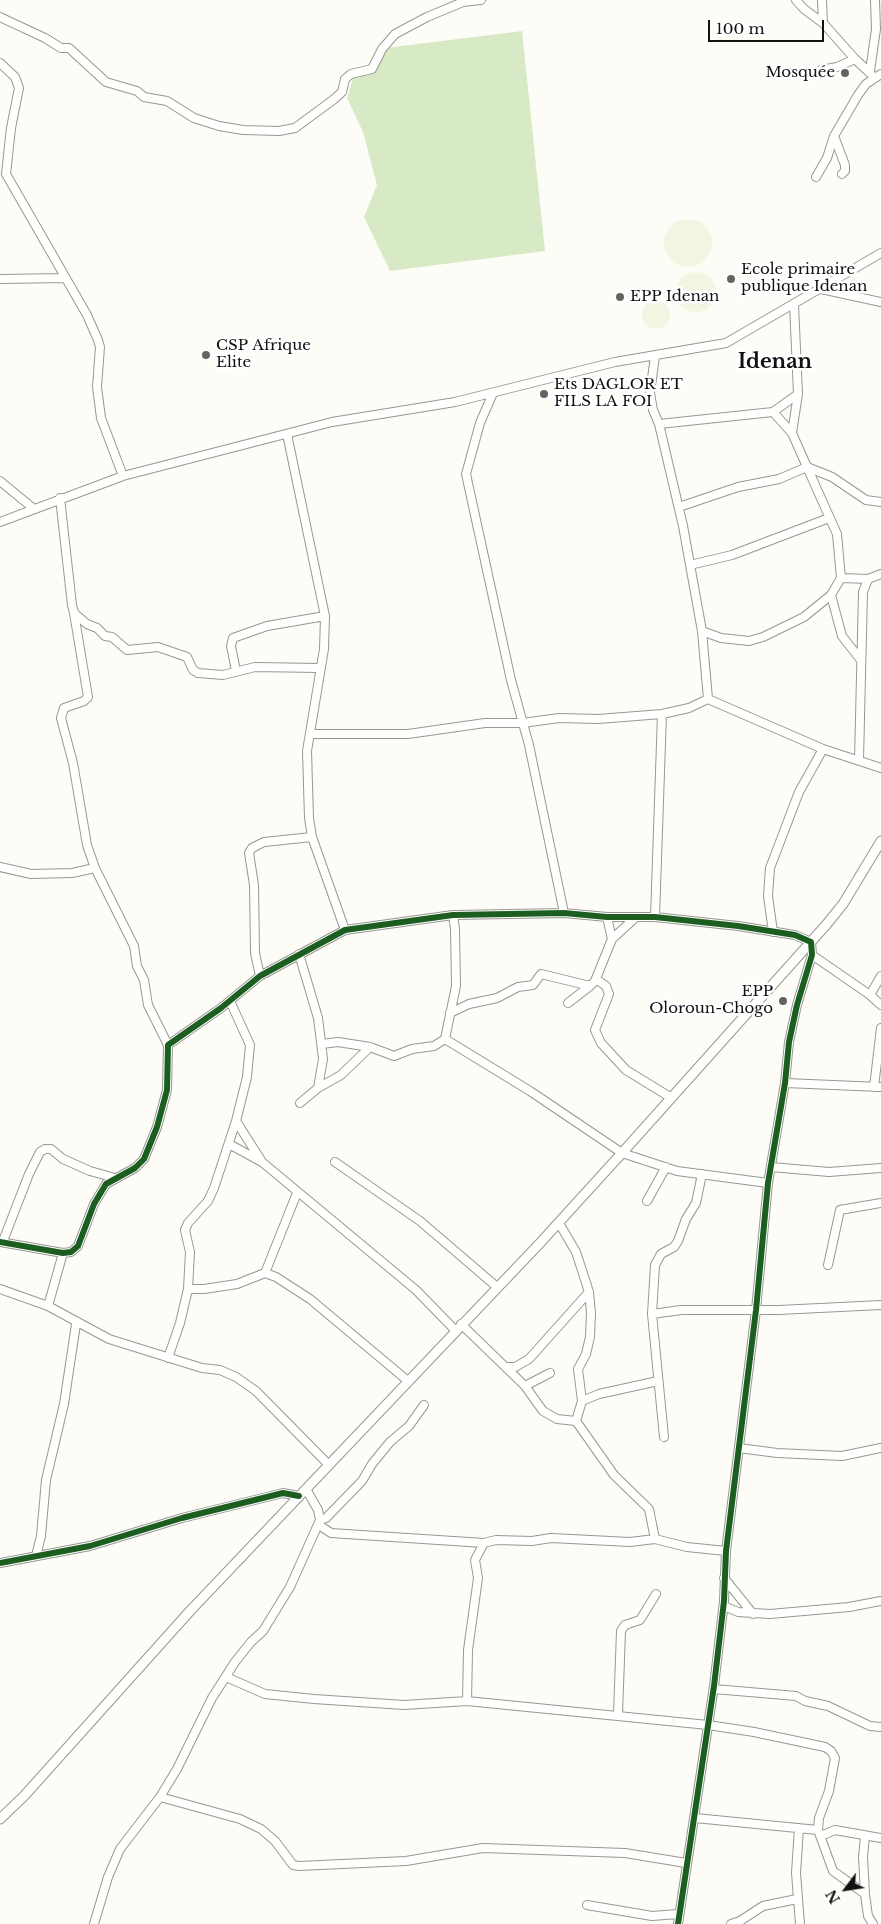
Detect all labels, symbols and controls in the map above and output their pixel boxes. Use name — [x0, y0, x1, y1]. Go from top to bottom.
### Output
scale bar — [711, 10, 827, 42]
text: 100 m — [716, 19, 765, 38]
place label: Mosquée — [765, 64, 835, 82]
marker: Mosquée — [839, 67, 851, 79]
place label: Ecole primaire publique Idenan — [741, 261, 867, 296]
marker: Ecole primaire publique Idenan — [725, 273, 737, 285]
place label: EPP Idenan — [630, 288, 719, 306]
marker: EPP Idenan — [614, 291, 626, 303]
place label: CSP Afrique Elite — [216, 337, 311, 372]
marker: CSP Afrique Elite — [200, 349, 212, 361]
district label: Idenan — [738, 350, 812, 374]
place label: Ets DAGLOR ET FILS LA FOI — [554, 376, 683, 411]
marker: Ets DAGLOR ET FILS LA FOI — [538, 388, 550, 400]
place label: EPP Oloroun-Chogo — [649, 983, 773, 1018]
marker: EPP Oloroun-Chogo — [777, 995, 789, 1007]
north arrow — [821, 1864, 871, 1914]
text: N — [822, 1886, 844, 1907]

